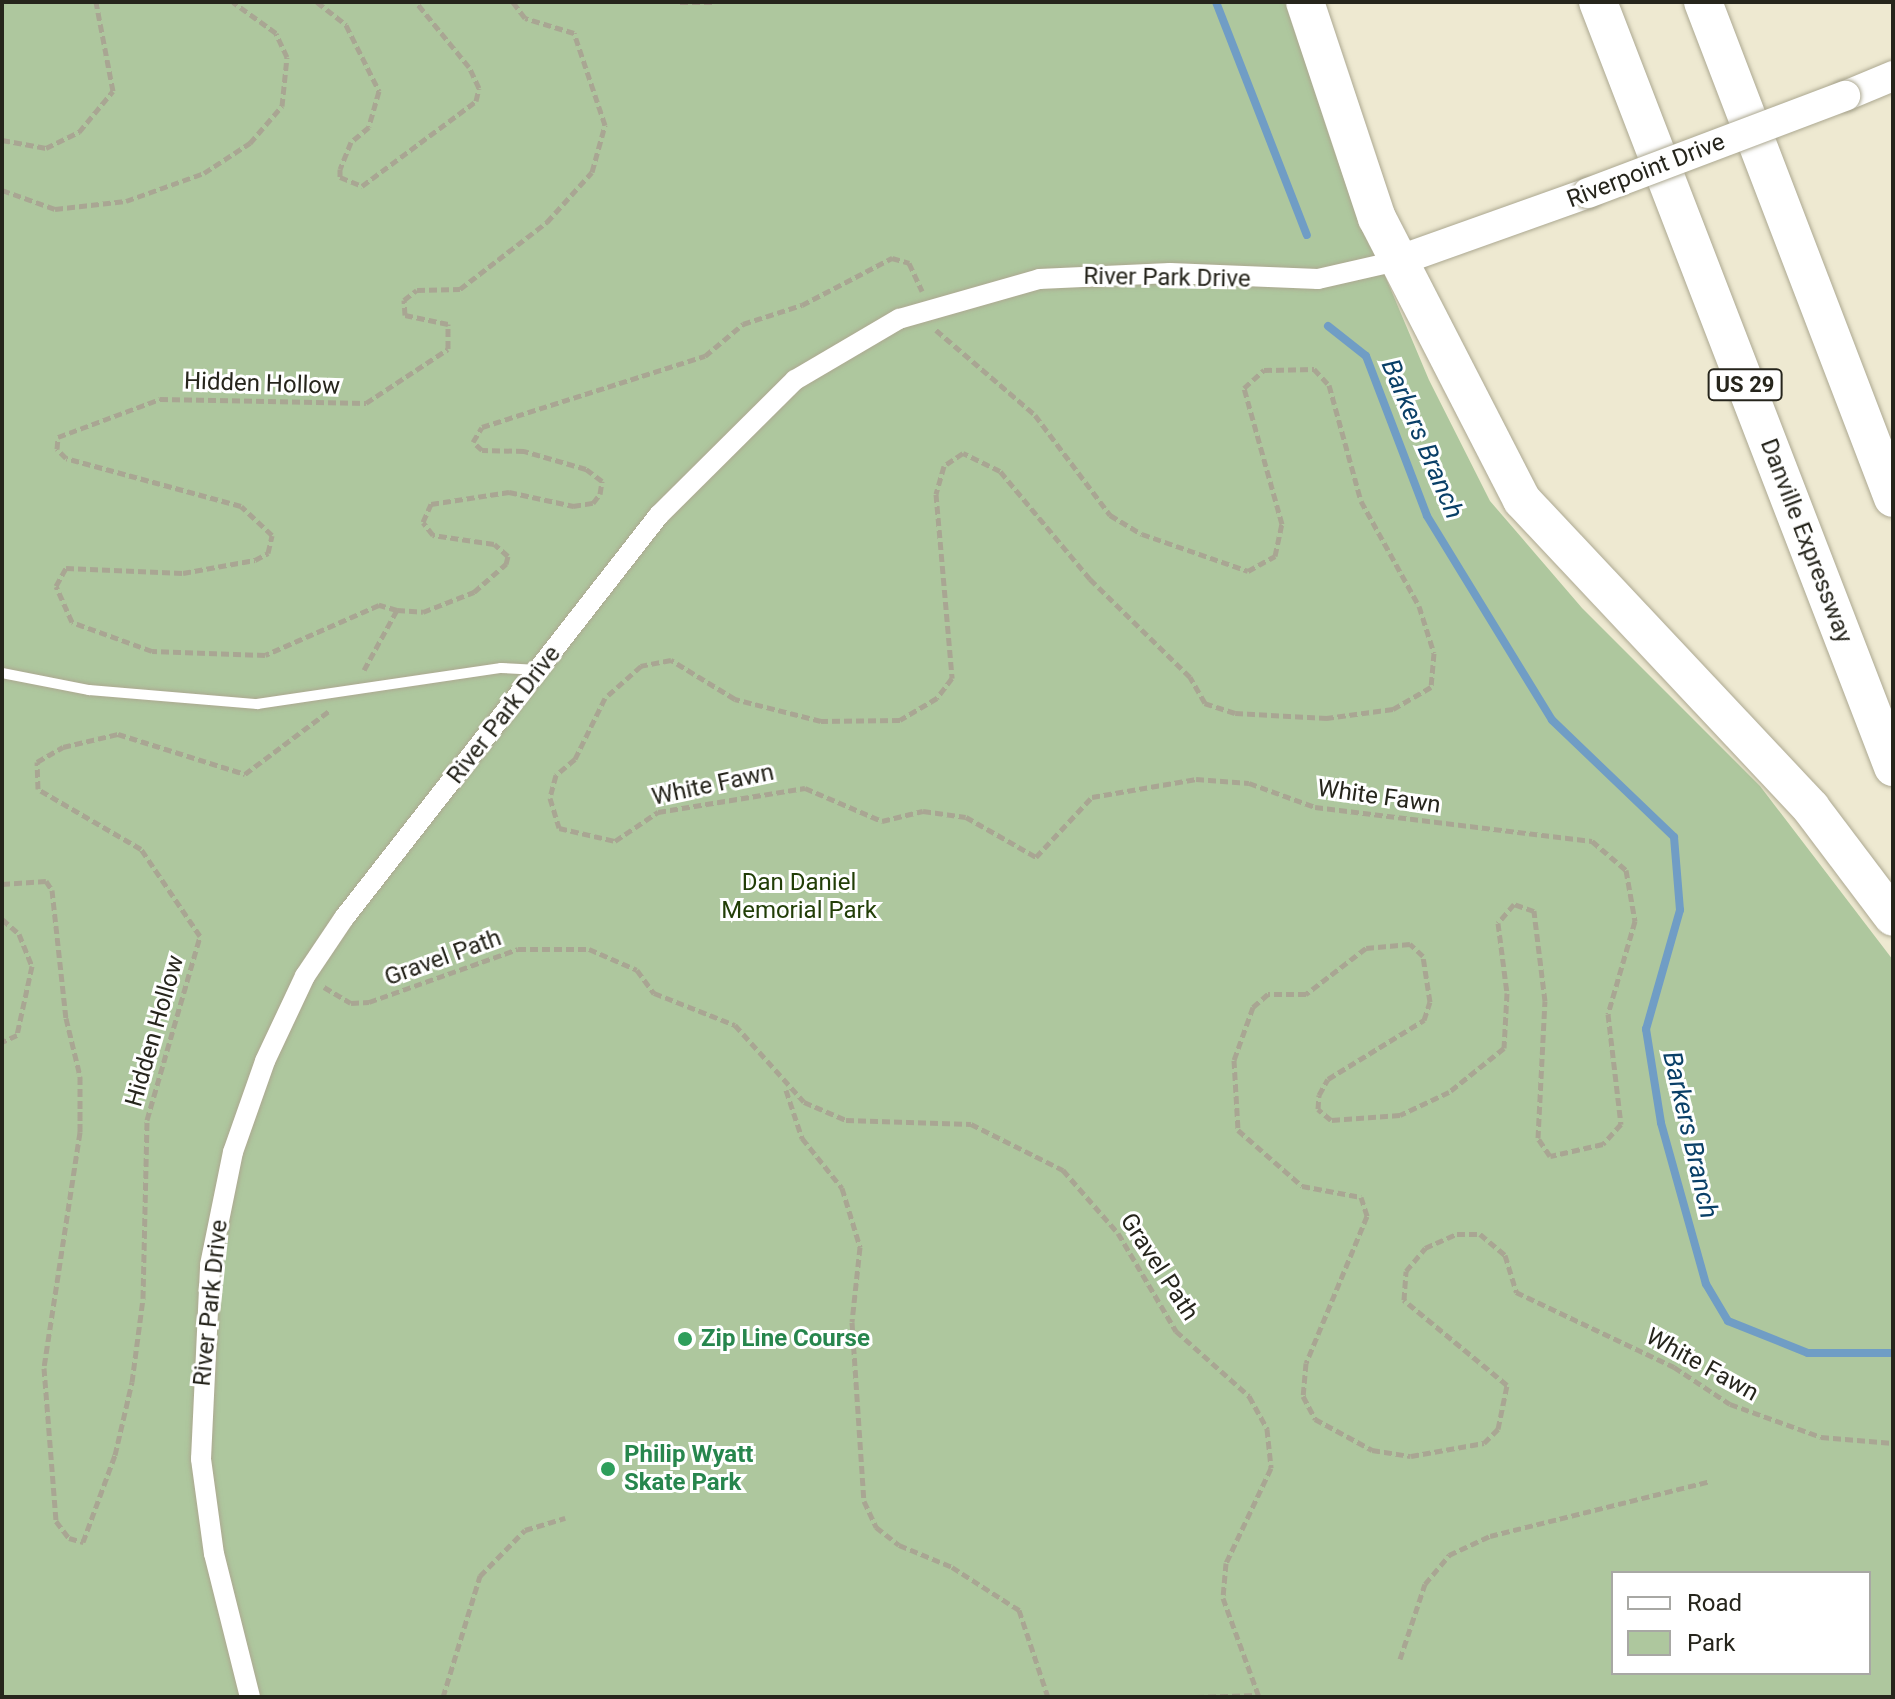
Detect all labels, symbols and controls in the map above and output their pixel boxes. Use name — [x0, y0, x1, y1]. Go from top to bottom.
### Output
street label: Riverpoint Drive — [1563, 128, 1729, 214]
street label: River Park Drive — [1083, 262, 1251, 294]
water label: Barkers Branch — [1374, 355, 1470, 523]
street label: Hidden Hollow — [183, 367, 341, 401]
road number: US 29 — [1707, 367, 1783, 403]
street label: Danville Expressway — [1754, 435, 1858, 647]
street label: River Park Drive — [441, 640, 567, 790]
street label: White Fawn — [649, 758, 777, 812]
street label: White Fawn — [1316, 774, 1442, 820]
park label: Dan Daniel Memorial Park — [721, 869, 877, 925]
street label: Gravel Path — [381, 924, 505, 992]
street label: Hidden Hollow — [120, 952, 190, 1110]
water label: Barkers Branch — [1656, 1049, 1724, 1221]
street label: Gravel Path — [1114, 1208, 1204, 1326]
street label: River Park Drive — [188, 1218, 234, 1388]
street label: White Fawn — [1641, 1322, 1763, 1408]
place label: Zip Line Course — [701, 1325, 870, 1353]
marker: Zip Line Course — [676, 1330, 694, 1348]
place label: Philip Wyatt Skate Park — [624, 1441, 753, 1497]
marker: Philip Wyatt Skate Park — [599, 1460, 617, 1478]
legend — [1611, 1571, 1871, 1675]
text: Road — [1687, 1589, 1742, 1617]
text: Park — [1687, 1629, 1735, 1657]

